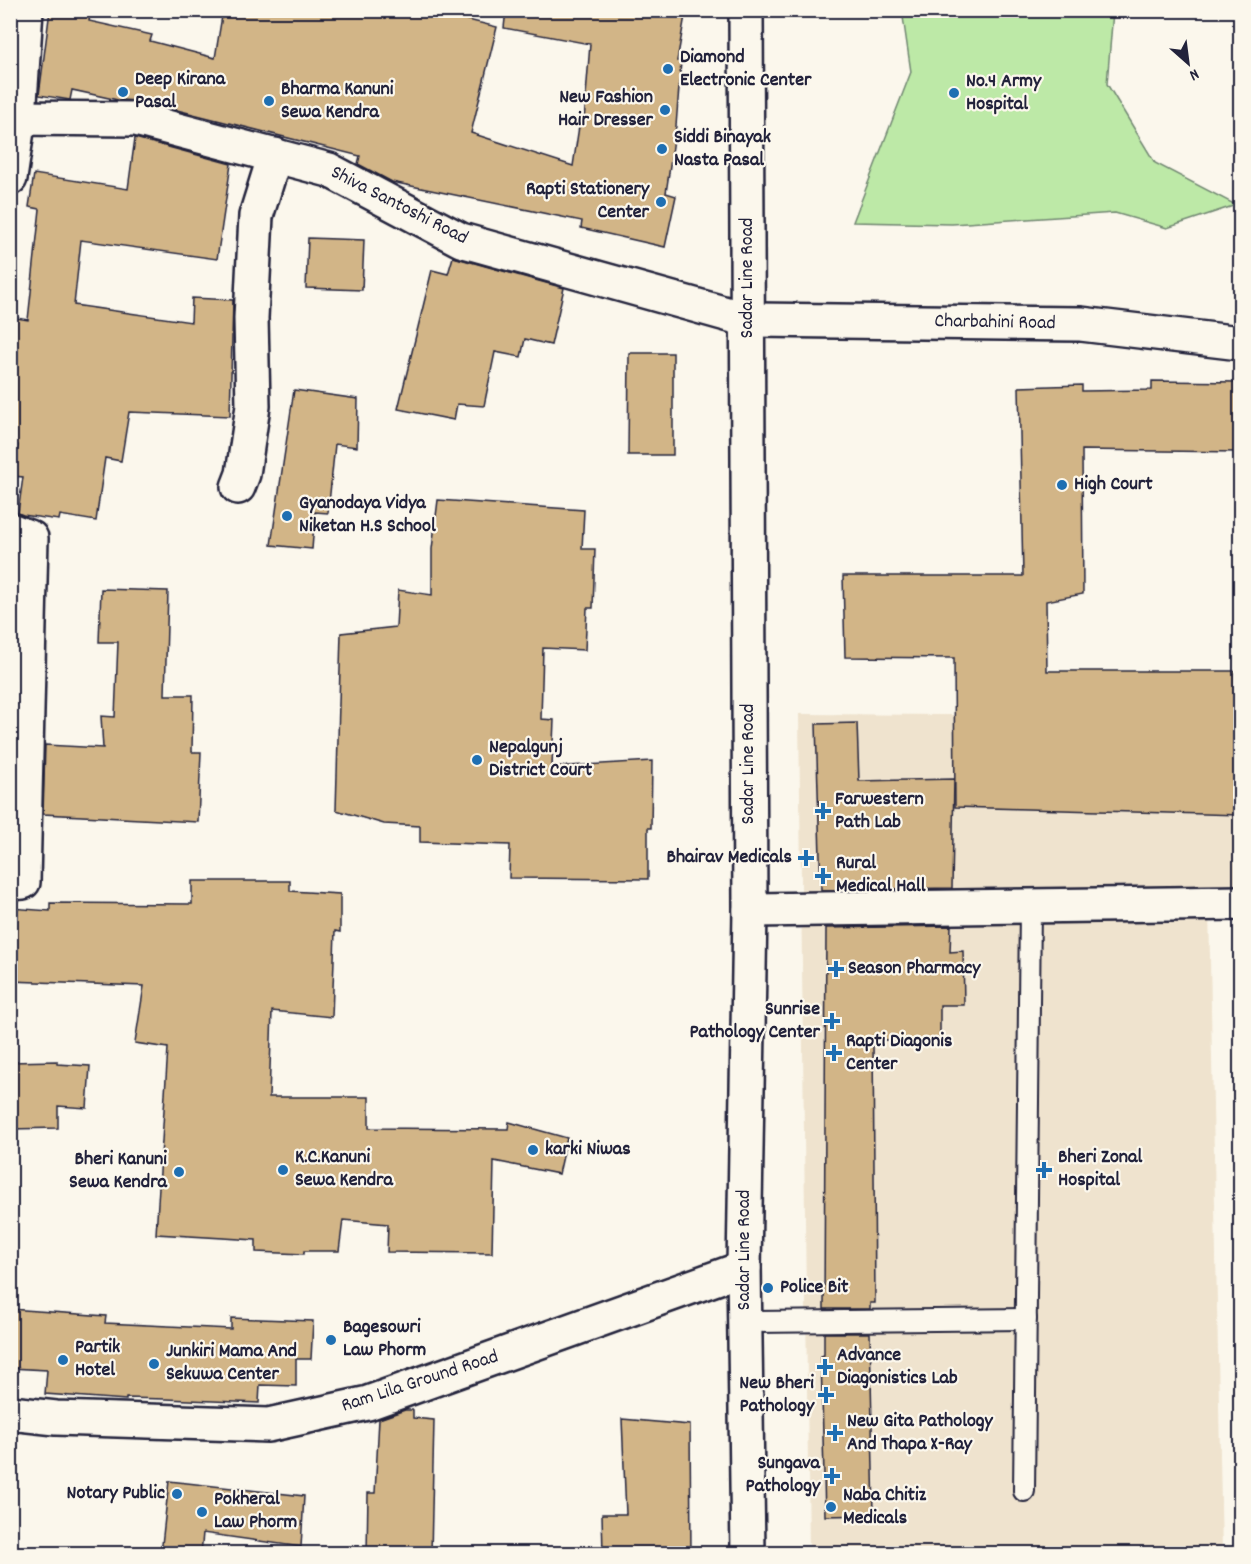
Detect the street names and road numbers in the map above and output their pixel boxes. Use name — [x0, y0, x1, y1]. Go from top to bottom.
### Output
street label: Shiva Santoshi Road — [325, 159, 473, 253]
street label: Sadar Line Road — [734, 218, 762, 338]
street label: Charbahini Road — [934, 308, 1056, 338]
street label: Sadar Line Road — [735, 704, 763, 824]
street label: Sadar Line Road — [731, 1190, 759, 1310]
street label: Ram Lila Ground Road — [338, 1343, 502, 1421]

